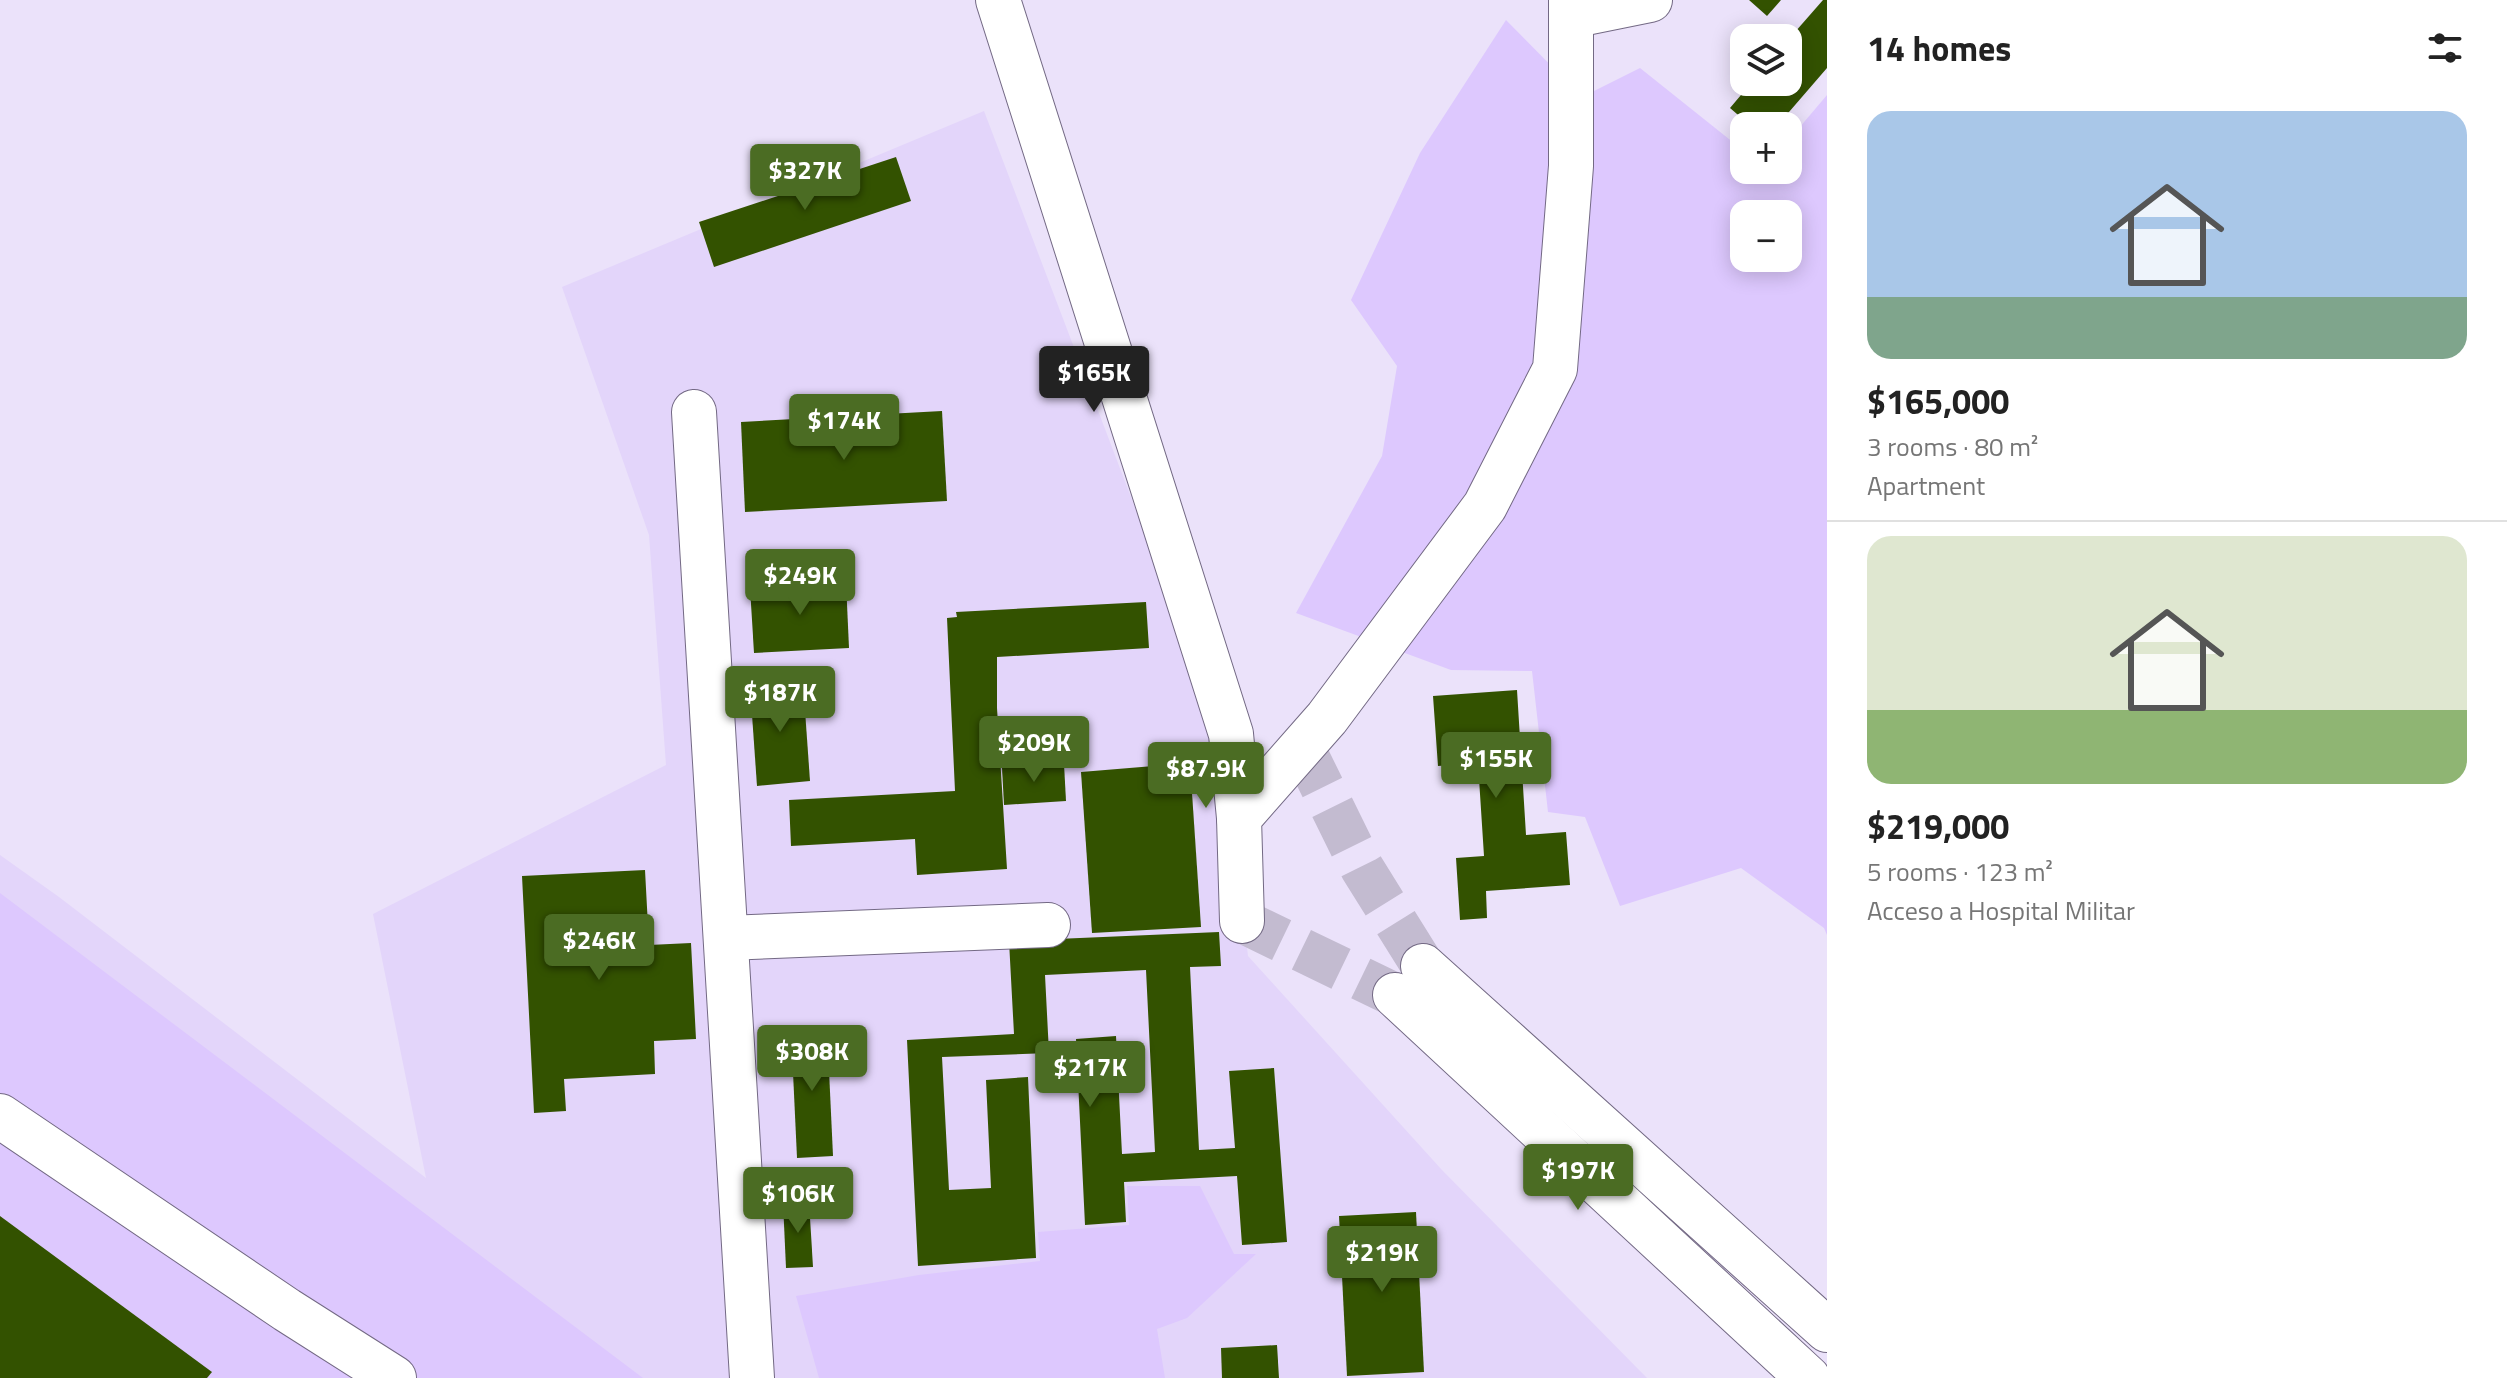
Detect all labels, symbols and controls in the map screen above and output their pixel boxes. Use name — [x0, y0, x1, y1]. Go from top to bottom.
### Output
text: 14 homes — [1867, 22, 2011, 74]
map controls — [1730, 24, 1802, 272]
button: layers — [1730, 24, 1802, 96]
icon: filters — [2423, 26, 2467, 70]
button: + — [1730, 112, 1802, 184]
pin: $327K — [749, 144, 861, 212]
text: $327K — [768, 150, 842, 189]
icon: home — [2095, 163, 2239, 307]
button: − — [1730, 200, 1802, 272]
pin: $165K — [1038, 346, 1150, 414]
text: $165K — [1057, 352, 1131, 391]
text: $165,000 — [1867, 375, 2009, 427]
pin: $174K — [788, 394, 900, 462]
text: $174K — [807, 400, 881, 439]
text: 3 rooms · 80 m² — [1867, 427, 2038, 466]
text: Apartment — [1867, 466, 1985, 505]
pin: $249K — [744, 549, 856, 617]
text: $249K — [763, 555, 837, 594]
icon: home — [2095, 588, 2239, 732]
pin: $187K — [724, 666, 836, 734]
text: $187K — [743, 672, 817, 711]
pin: $209K — [978, 716, 1090, 784]
text: $209K — [997, 722, 1071, 761]
pin: $155K — [1440, 732, 1552, 800]
text: $155K — [1459, 738, 1533, 777]
pin: $87.9K — [1141, 742, 1271, 810]
text: $87.9K — [1166, 748, 1246, 787]
text: $219,000 — [1867, 800, 2009, 852]
text: 5 rooms · 123 m² — [1867, 852, 2053, 891]
text: Acceso a Hospital Militar — [1867, 891, 2135, 930]
pin: $246K — [543, 914, 655, 982]
text: $246K — [562, 920, 636, 959]
pin: $308K — [756, 1025, 868, 1093]
text: $308K — [775, 1031, 849, 1070]
pin: $217K — [1034, 1041, 1146, 1109]
text: $217K — [1053, 1047, 1127, 1086]
pin: $197K — [1522, 1144, 1634, 1212]
text: $197K — [1541, 1150, 1615, 1189]
pin: $106K — [742, 1167, 854, 1235]
text: $106K — [761, 1173, 835, 1212]
pin: $219K — [1326, 1226, 1438, 1294]
text: $219K — [1345, 1232, 1419, 1271]

